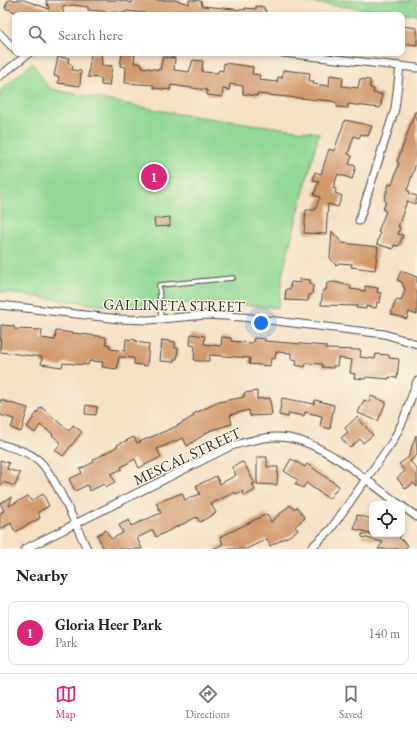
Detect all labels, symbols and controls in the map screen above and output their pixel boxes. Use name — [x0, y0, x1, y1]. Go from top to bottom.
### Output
search box — [12, 12, 405, 56]
icon: search — [26, 23, 48, 45]
text: Search here — [58, 25, 123, 44]
pin: 1 — [141, 162, 167, 192]
street label: GALLINETA STREET — [103, 294, 246, 316]
your location — [251, 313, 271, 333]
street label: MESCAL STREET — [130, 422, 245, 489]
map controls — [369, 501, 405, 537]
button: locate — [369, 501, 405, 537]
text: Nearby — [16, 564, 68, 586]
text: Gloria Heer Park — [55, 615, 162, 634]
text: 1 — [27, 625, 33, 642]
text: 140 m — [369, 625, 400, 642]
text: Park — [55, 634, 77, 651]
tab: Map — [55, 683, 77, 721]
tab: Directions — [186, 683, 230, 721]
tab: Saved — [339, 683, 362, 721]

